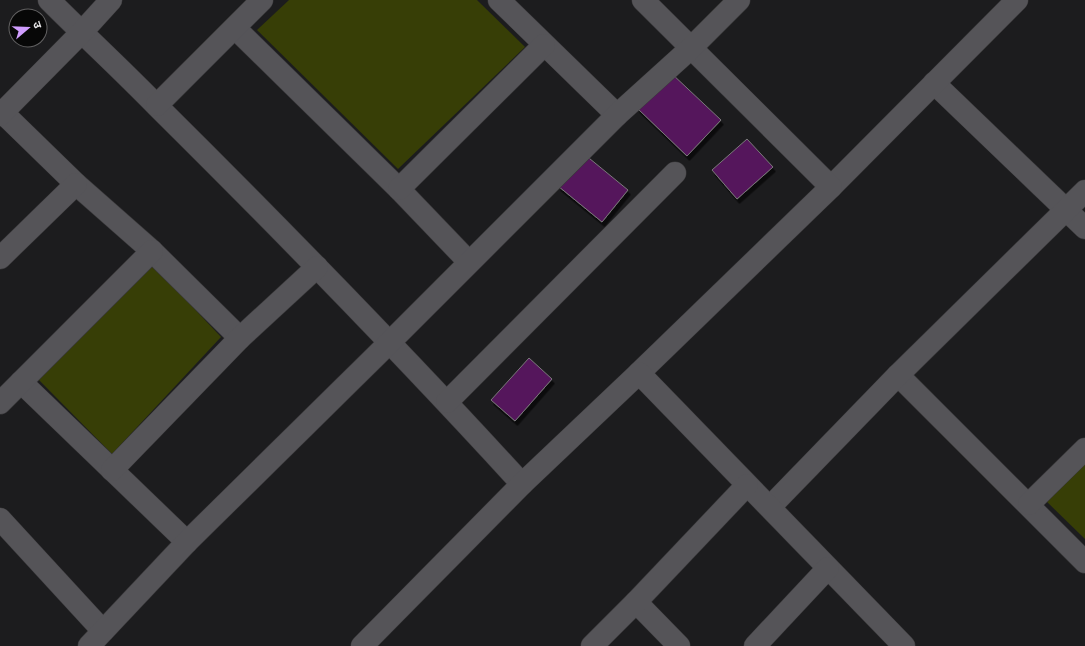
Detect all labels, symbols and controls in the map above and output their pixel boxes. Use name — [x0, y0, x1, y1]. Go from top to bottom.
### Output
north arrow — [8, 8, 48, 48]
text: उ — [29, 20, 44, 31]

